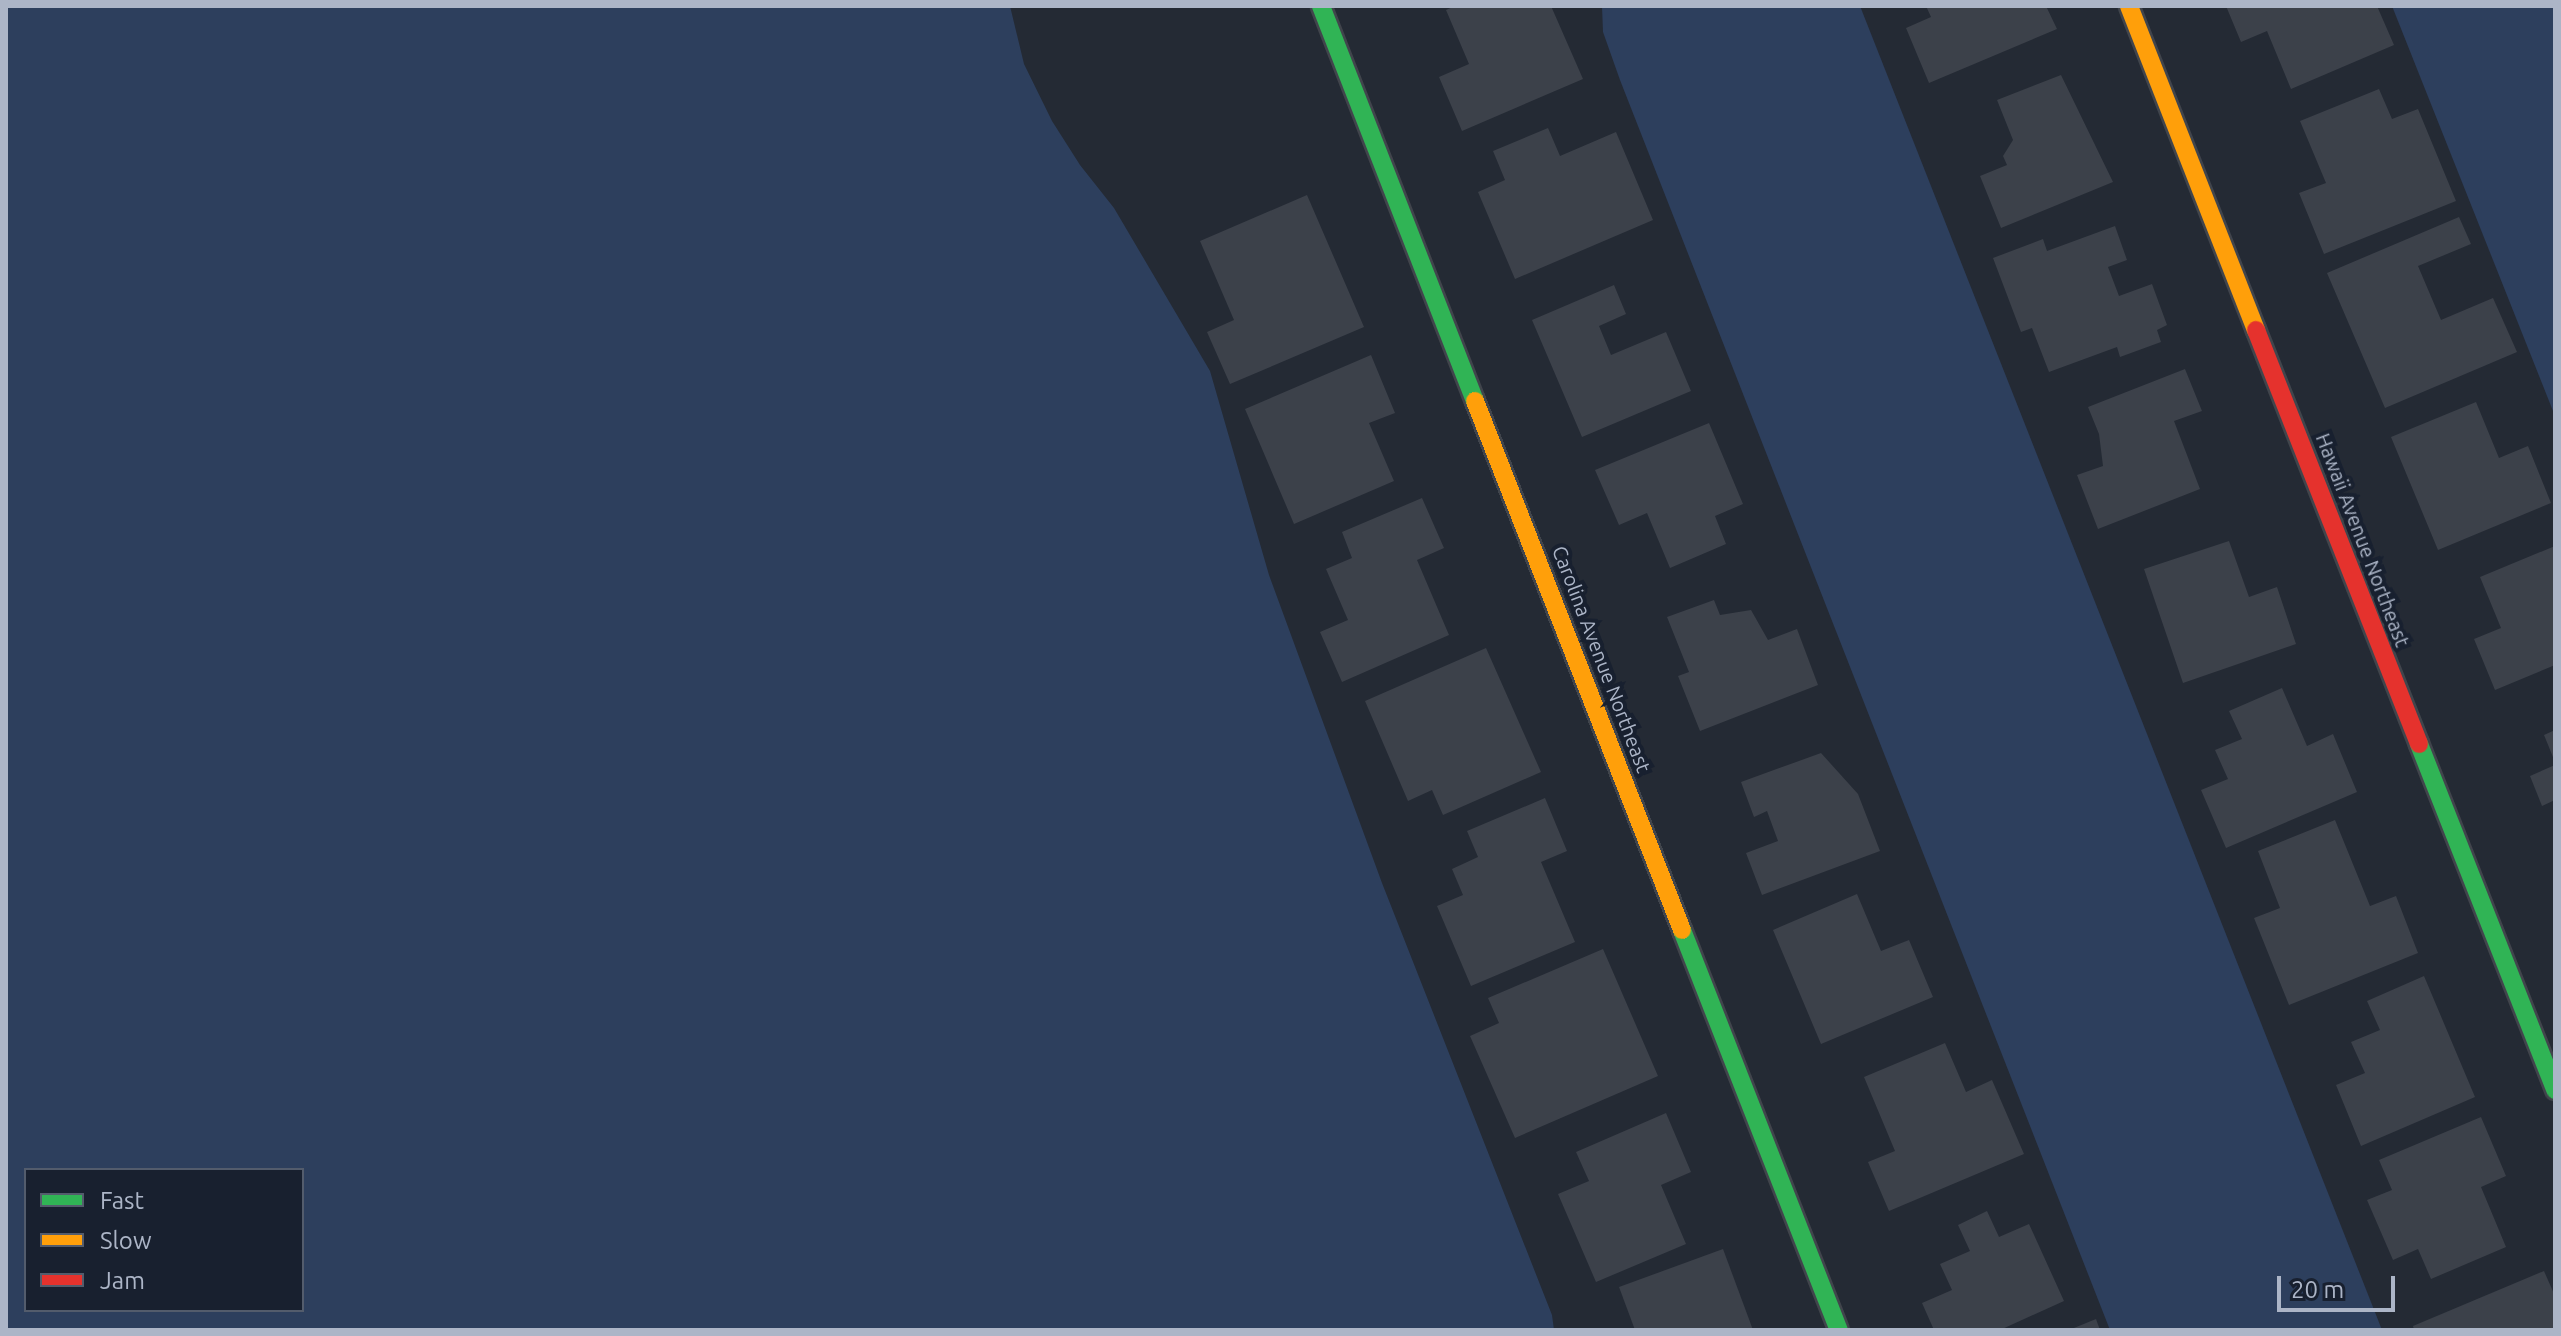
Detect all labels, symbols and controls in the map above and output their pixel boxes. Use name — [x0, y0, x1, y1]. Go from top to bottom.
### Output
street label: Hawaii Avenue Northeast — [2311, 430, 2415, 650]
street label: Carolina Avenue Northeast — [1548, 542, 1656, 776]
legend — [24, 1168, 304, 1312]
text: Fast — [100, 1187, 144, 1214]
text: Slow — [100, 1227, 152, 1254]
scale bar — [2281, 1260, 2399, 1310]
text: Jam — [100, 1267, 145, 1294]
text: 20 m — [2291, 1276, 2344, 1303]

